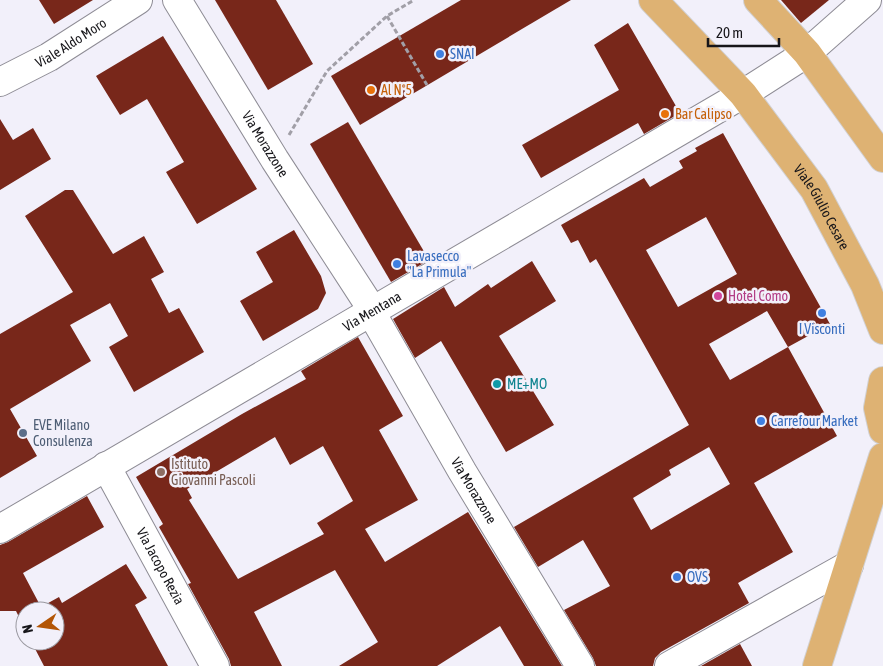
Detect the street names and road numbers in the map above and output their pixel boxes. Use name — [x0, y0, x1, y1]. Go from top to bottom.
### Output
street label: Viale Aldo Moro — [33, 14, 109, 71]
street label: Via Morazzone — [239, 108, 292, 180]
street label: Viale Giulio Cesare — [790, 161, 853, 252]
street label: Via Mentana — [340, 288, 404, 335]
street label: Via Morazzone — [448, 454, 500, 527]
street label: Via Jacopo Rezia — [133, 525, 188, 607]

